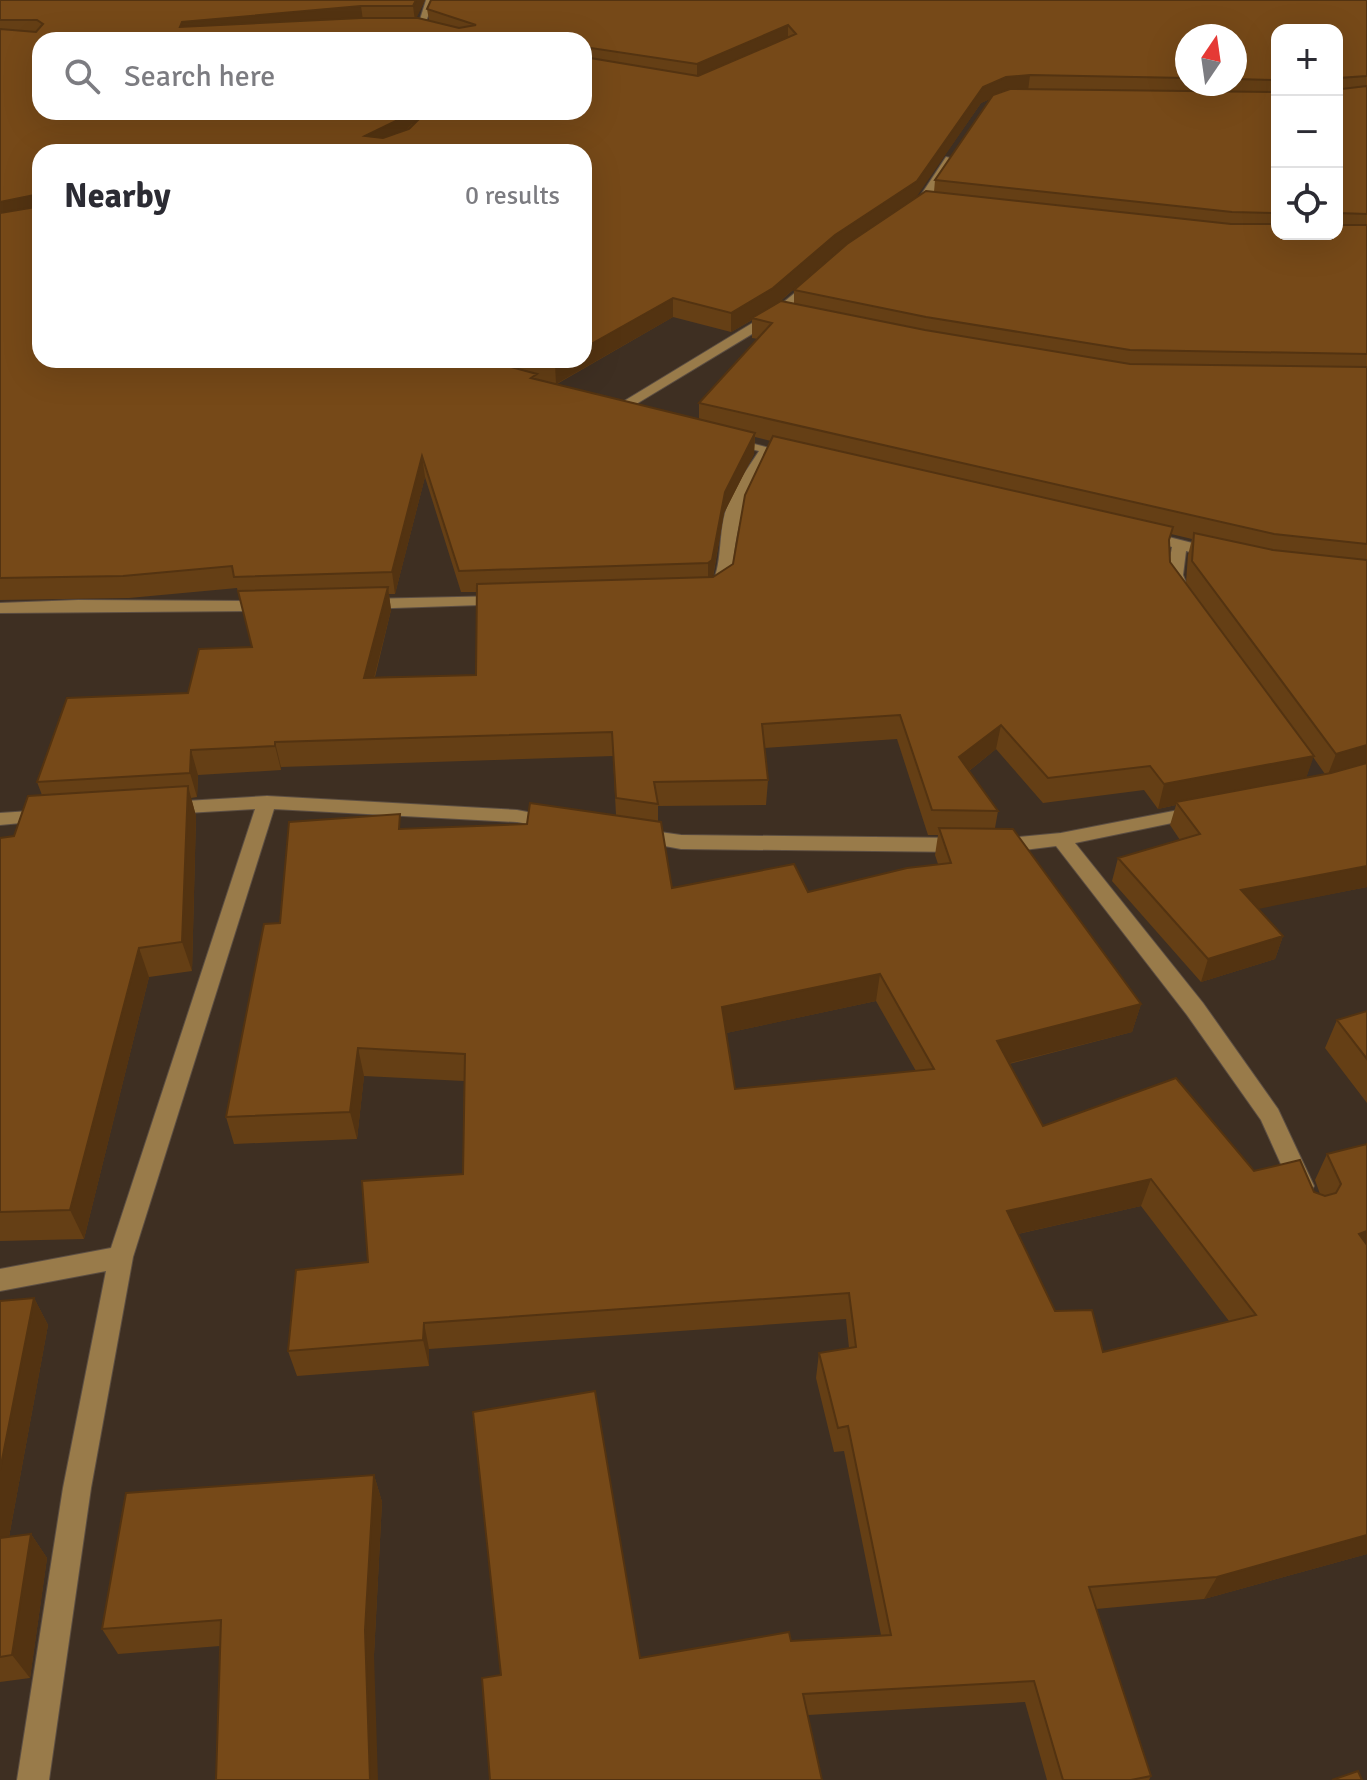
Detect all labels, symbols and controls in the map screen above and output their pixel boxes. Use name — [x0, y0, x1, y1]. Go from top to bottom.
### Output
north arrow — [1175, 24, 1247, 96]
map controls — [1271, 24, 1343, 240]
button: + — [1271, 24, 1343, 96]
search box — [32, 32, 592, 120]
icon: search — [60, 54, 104, 98]
text: Search here — [124, 58, 275, 95]
button: − — [1271, 96, 1343, 168]
button: locate — [1271, 168, 1343, 240]
text: Nearby — [64, 175, 171, 217]
text: 0 results — [465, 180, 560, 212]

